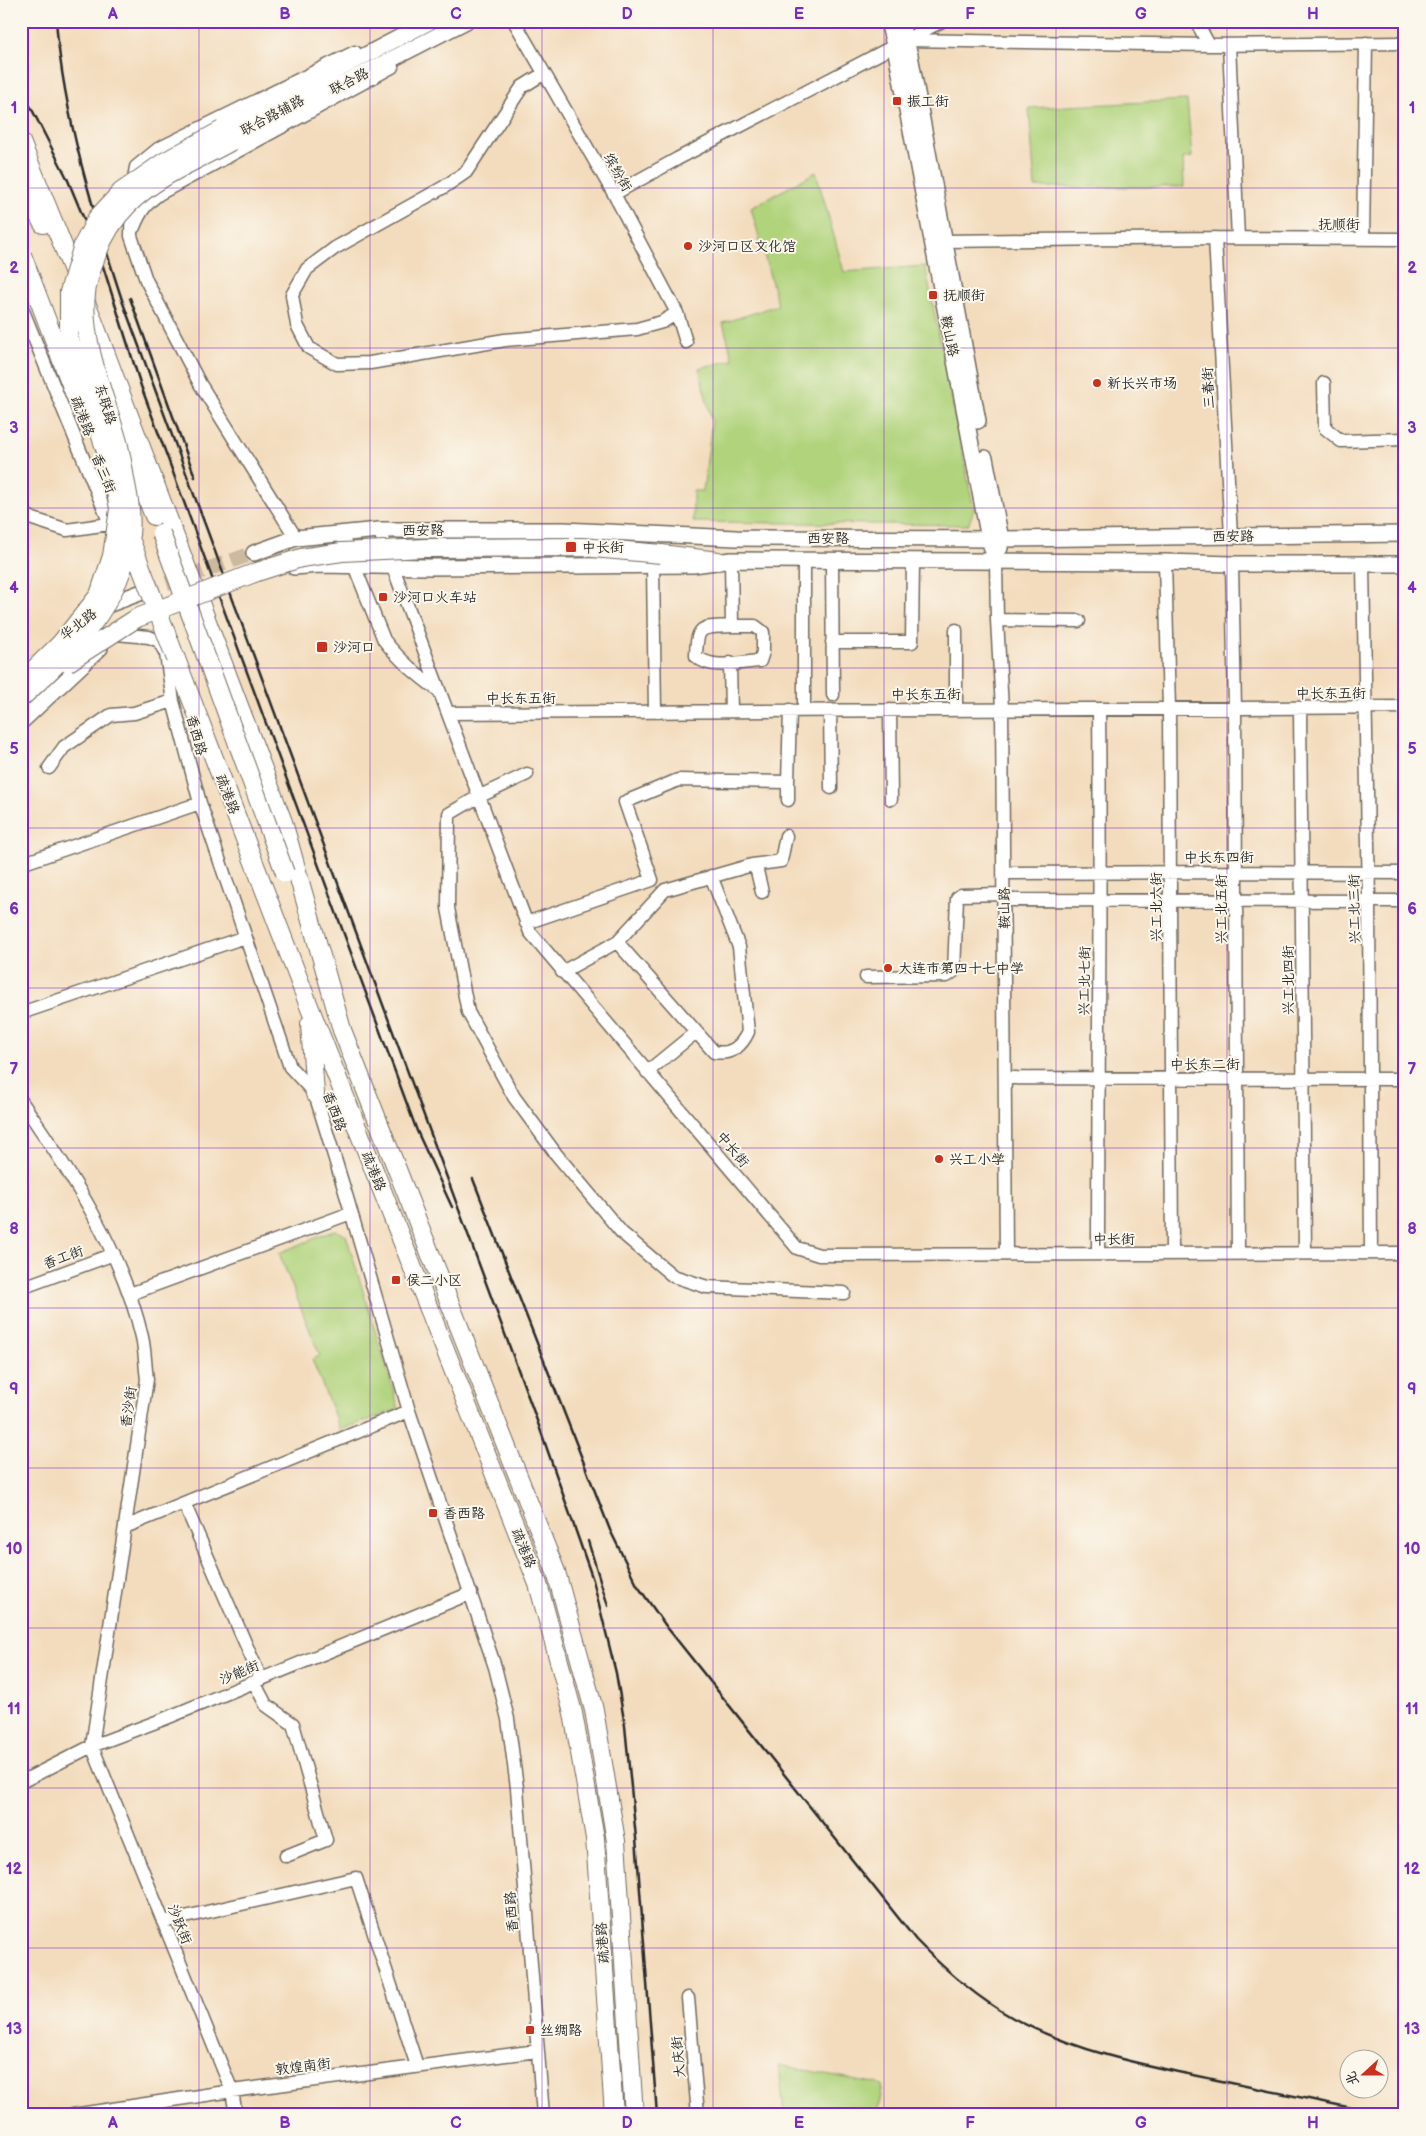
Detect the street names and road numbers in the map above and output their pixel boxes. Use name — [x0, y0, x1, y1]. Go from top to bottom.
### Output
street label: 联合路 — [327, 64, 372, 99]
street label: 联合路辅路 — [237, 92, 307, 139]
street label: 缤纷街 — [600, 150, 635, 195]
street label: 抚顺街 — [1318, 216, 1360, 233]
street label: 鞍山路 — [937, 314, 962, 358]
street label: 三春街 — [1199, 367, 1218, 409]
street label: 东联路 — [91, 382, 120, 427]
street label: 疏港路 — [67, 394, 98, 439]
street label: 香三街 — [88, 451, 119, 496]
street label: 西安路 — [402, 522, 444, 539]
street label: 西安路 — [1212, 528, 1254, 545]
street label: 西安路 — [807, 530, 849, 547]
street label: 华北路 — [56, 605, 100, 644]
street label: 中长东五街 — [1296, 685, 1366, 702]
street label: 中长东五街 — [891, 686, 961, 703]
street label: 中长东五街 — [486, 690, 556, 707]
street label: 香西路 — [183, 713, 210, 758]
street label: 疏港路 — [212, 772, 243, 817]
street label: 中长东四街 — [1184, 849, 1254, 866]
street label: 兴工北六街 — [1148, 872, 1165, 942]
street label: 兴工北五街 — [1213, 874, 1230, 944]
street label: 兴工北三街 — [1345, 874, 1364, 944]
street label: 鞍山路 — [996, 887, 1013, 929]
street label: 兴工北四街 — [1280, 945, 1297, 1015]
street label: 兴工北七街 — [1075, 946, 1094, 1016]
street label: 中长东二街 — [1170, 1056, 1240, 1073]
street label: 香西路 — [319, 1089, 350, 1134]
street label: 中长街 — [713, 1128, 753, 1171]
street label: 疏港路 — [358, 1149, 389, 1194]
street label: 中长街 — [1093, 1231, 1135, 1248]
street label: 香工街 — [41, 1242, 86, 1273]
street label: 香沙街 — [117, 1385, 140, 1429]
street label: 疏港路 — [508, 1526, 539, 1571]
street label: 沙能街 — [217, 1657, 262, 1688]
street label: 香西路 — [502, 1890, 521, 1934]
street label: 沙跃街 — [164, 1902, 195, 1947]
street label: 疏港路 — [593, 1921, 612, 1965]
street label: 大庆街 — [668, 2035, 689, 2079]
street label: 敦煌南街 — [274, 2055, 332, 2078]

